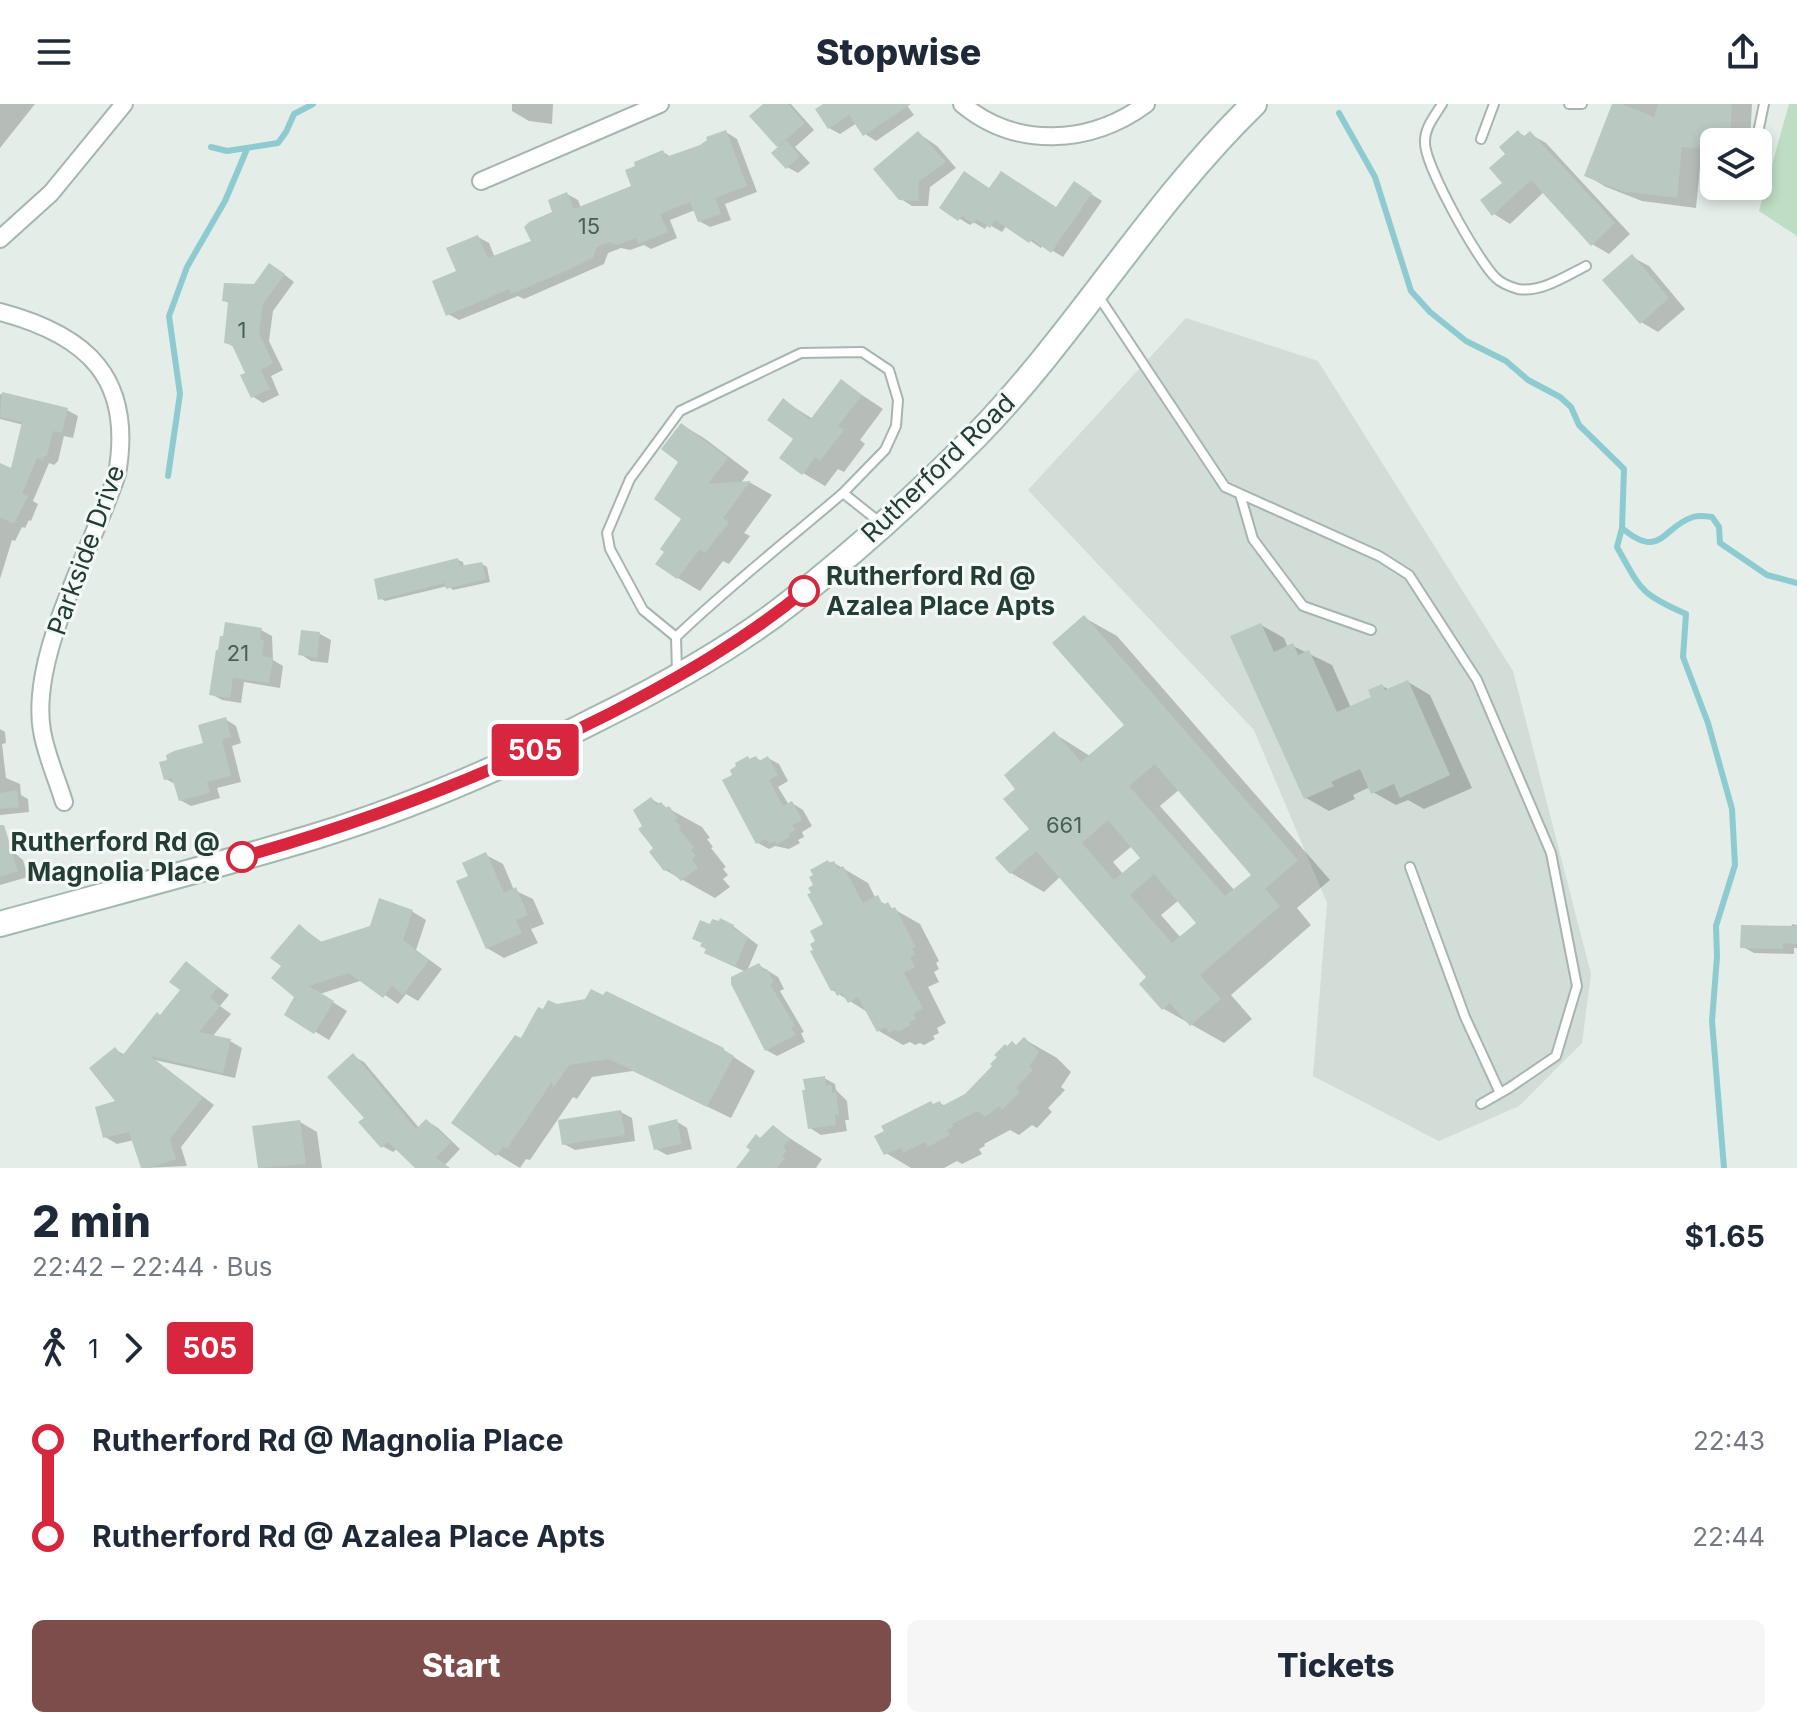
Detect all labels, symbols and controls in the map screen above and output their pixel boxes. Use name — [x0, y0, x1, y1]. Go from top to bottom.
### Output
icon: menu — [32, 30, 76, 74]
text: Stopwise — [816, 30, 981, 74]
icon: share — [1721, 30, 1765, 74]
map controls — [1700, 128, 1772, 200]
button: layers — [1700, 128, 1772, 200]
house number: 15 — [578, 213, 600, 239]
house number: 1 — [238, 317, 246, 343]
street label: Rutherford Road — [855, 387, 1021, 549]
street label: Parkside Drive — [40, 461, 131, 639]
place label: Rutherford Rd @ Azalea Place Apts — [826, 560, 1055, 621]
marker: Rutherford Rd @ Azalea Place Apts — [789, 576, 819, 606]
house number: 21 — [227, 640, 249, 666]
line badge: 505 — [489, 724, 581, 776]
text: 505 — [508, 733, 562, 767]
house number: 661 — [1046, 812, 1082, 838]
place label: Rutherford Rd @ Magnolia Place — [10, 826, 220, 887]
marker: Rutherford Rd @ Magnolia Place — [227, 842, 257, 872]
text: 2 min — [32, 1194, 151, 1248]
text: $1.65 — [1685, 1218, 1765, 1254]
text: 22:42 – 22:44 · Bus — [32, 1251, 273, 1282]
icon: walk — [32, 1326, 76, 1370]
icon: forward — [111, 1326, 155, 1370]
text: 505 — [183, 1331, 237, 1365]
text: 1 — [88, 1333, 99, 1364]
text: Rutherford Rd @ Magnolia Place — [92, 1422, 564, 1458]
text: 22:43 — [1693, 1425, 1765, 1456]
text: Rutherford Rd @ Azalea Place Apts — [92, 1518, 605, 1554]
text: 22:44 — [1692, 1521, 1765, 1552]
button: Start — [32, 1620, 891, 1712]
button: Tickets — [907, 1620, 1765, 1712]

